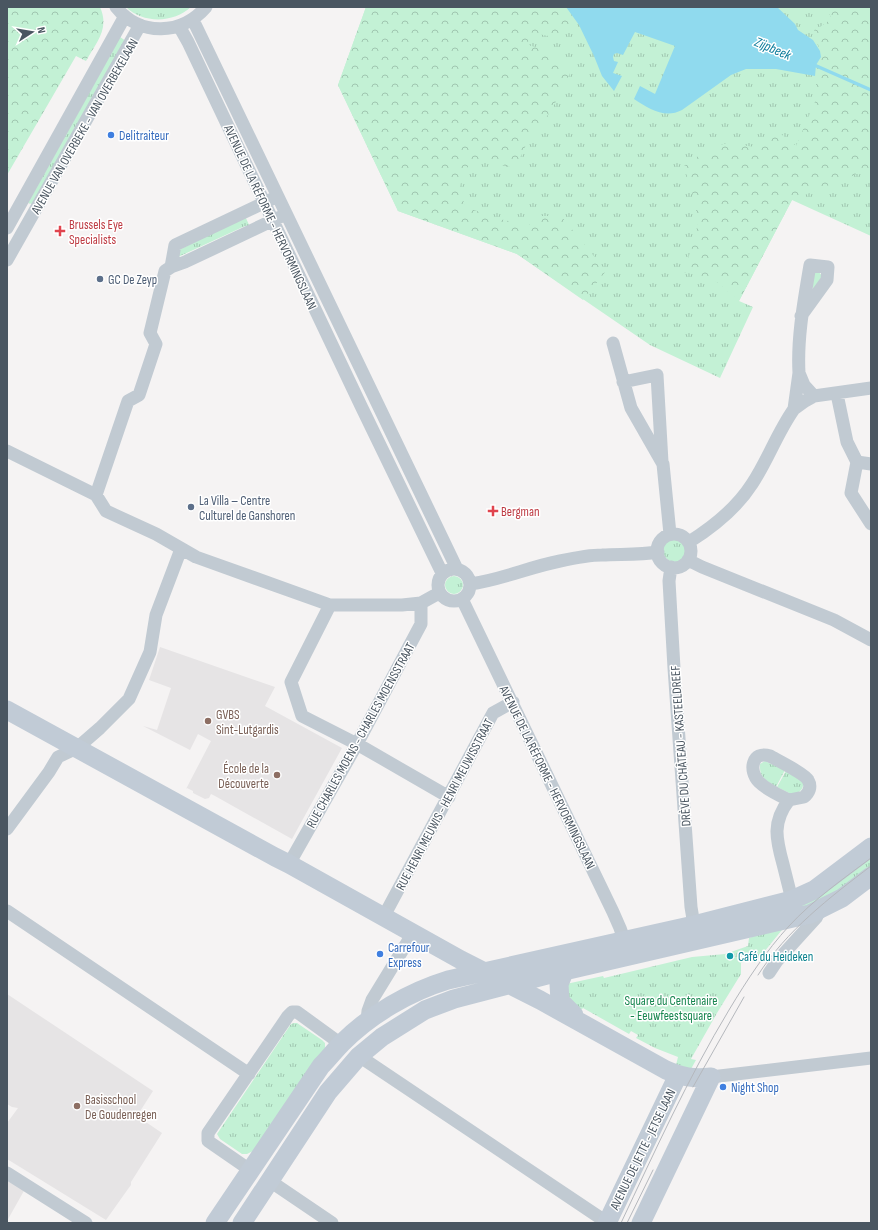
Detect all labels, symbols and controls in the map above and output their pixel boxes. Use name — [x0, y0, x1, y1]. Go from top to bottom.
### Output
north arrow — [12, 12, 52, 52]
text: N — [34, 26, 48, 34]
water label: Zijpbeek — [751, 33, 794, 64]
street label: AVENUE VAN OVERBEKE - VAN OVERBEKELAAN — [27, 36, 142, 218]
street label: AVENUE DE LA RÉFORME - HERVORMINGSLAAN — [220, 122, 320, 312]
place label: Delitraiteur — [119, 128, 169, 144]
marker: Delitraiteur — [106, 130, 116, 140]
place label: Brussels Eye Specialists — [69, 217, 123, 248]
marker: Brussels Eye Specialists — [54, 225, 66, 237]
place label: GC De Zeyp — [108, 272, 157, 288]
marker: GC De Zeyp — [95, 274, 105, 284]
place label: La Villa – Centre Culturel de Ganshoren — [199, 493, 295, 524]
marker: La Villa – Centre Culturel de Ganshoren — [186, 502, 196, 512]
place label: Bergman — [501, 504, 540, 520]
marker: Bergman — [488, 506, 498, 516]
street label: RUE CHARLES MOENS - CHARLES MOENSSTRAAT — [303, 640, 419, 831]
street label: DRÈVE DU CHÂTEAU - KASTEELDREEF — [667, 665, 695, 827]
street label: AVENUE DE LA RÉFORME - HERVORMINGSLAAN — [495, 682, 599, 872]
place label: GVBS Sint-Lutgardis — [216, 707, 279, 738]
marker: GVBS Sint-Lutgardis — [203, 716, 213, 726]
street label: RUE HENRI MEUWIS - HENRI MEUWISSTRAAT — [393, 716, 497, 893]
place label: École de la Découverte — [218, 761, 269, 792]
marker: École de la Découverte — [272, 770, 282, 780]
place label: Carrefour Express — [388, 940, 430, 971]
marker: Carrefour Express — [375, 949, 385, 959]
place label: Café du Heideken — [738, 949, 813, 965]
marker: Café du Heideken — [725, 951, 735, 961]
park label: Square du Centenaire - Eeuwfeestsquare — [624, 993, 718, 1024]
place label: Night Shop — [731, 1080, 779, 1096]
marker: Night Shop — [718, 1082, 728, 1092]
street label: AVENUE DE JETTE - JETSE LAAN — [606, 1086, 679, 1213]
place label: Basisschool De Goudenregen — [85, 1092, 157, 1123]
marker: Basisschool De Goudenregen — [72, 1101, 82, 1111]

